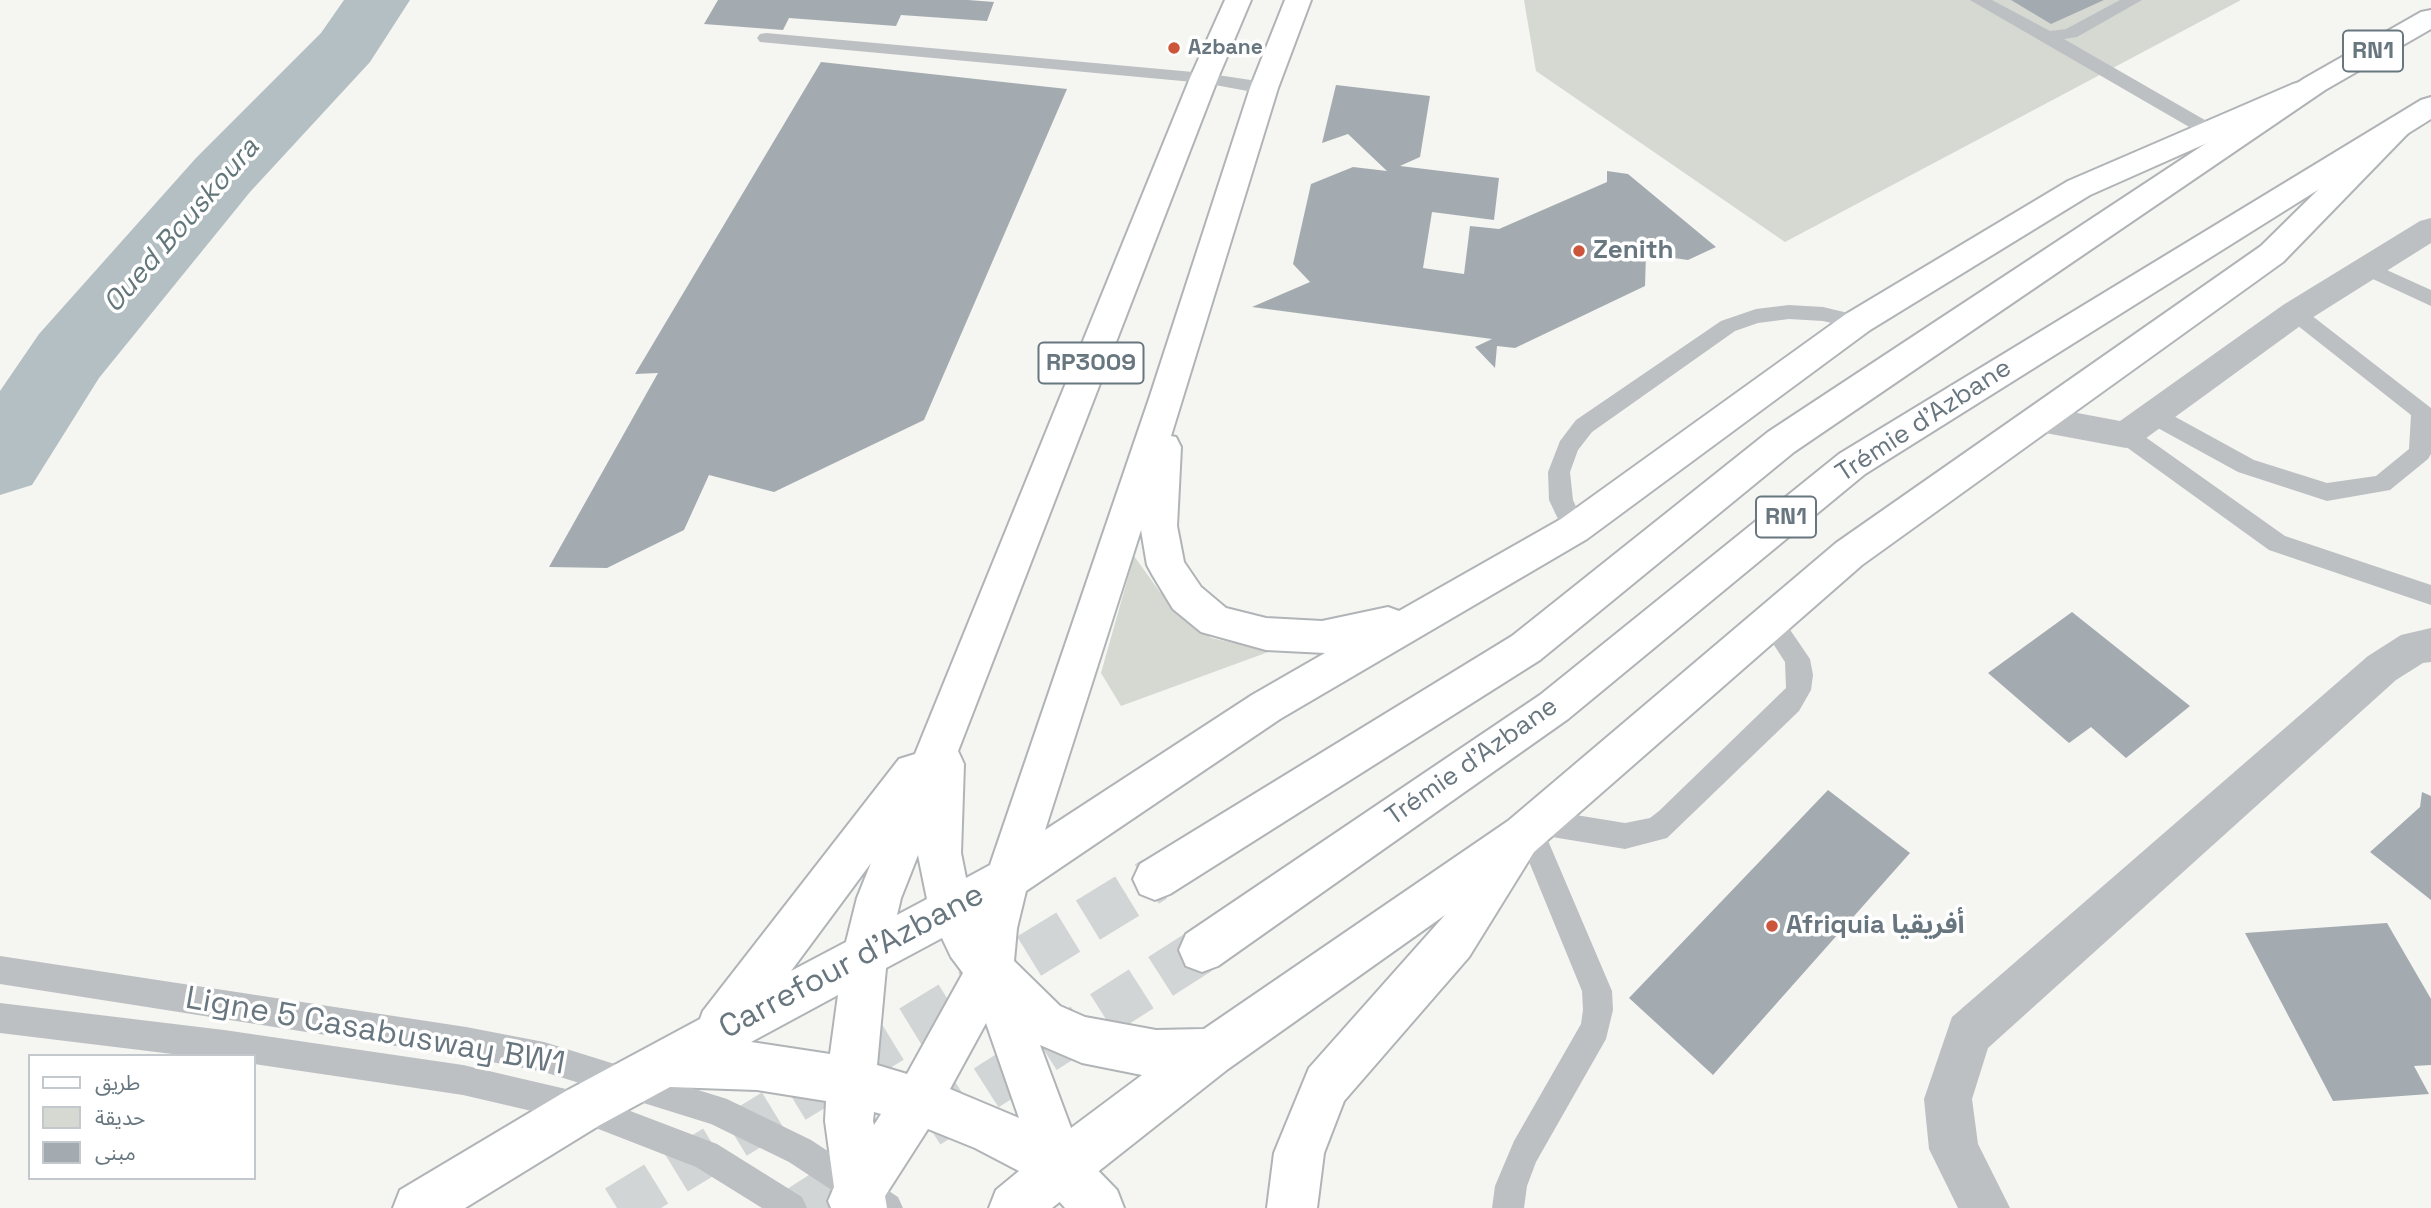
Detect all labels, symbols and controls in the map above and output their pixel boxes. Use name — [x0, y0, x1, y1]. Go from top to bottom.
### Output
road number: RN1 — [2343, 31, 2403, 72]
place label: Azbane — [1188, 35, 1263, 61]
marker: Azbane — [1166, 40, 1182, 56]
water label: Oued Bouskoura — [97, 132, 267, 320]
place label: Zenith — [1593, 235, 1674, 267]
marker: Zenith — [1571, 243, 1587, 259]
road number: RP3009 — [1038, 342, 1144, 384]
street label: Trémie d'Azbane — [1830, 353, 2018, 489]
road number: RN1 — [1756, 496, 1816, 538]
street label: Trémie d'Azbane — [1380, 691, 1564, 833]
street label: Carrefour d'Azbane — [713, 876, 991, 1048]
place label: Afriquia أفريقيا — [1786, 910, 1965, 942]
marker: Afriquia أفريقيا — [1764, 918, 1780, 934]
street label: Ligne 5 Casabusway BW1 — [182, 980, 568, 1084]
legend — [28, 1054, 256, 1180]
text: طريق — [95, 1069, 140, 1096]
text: حديقة — [95, 1104, 145, 1131]
text: مبنى — [95, 1139, 136, 1166]

